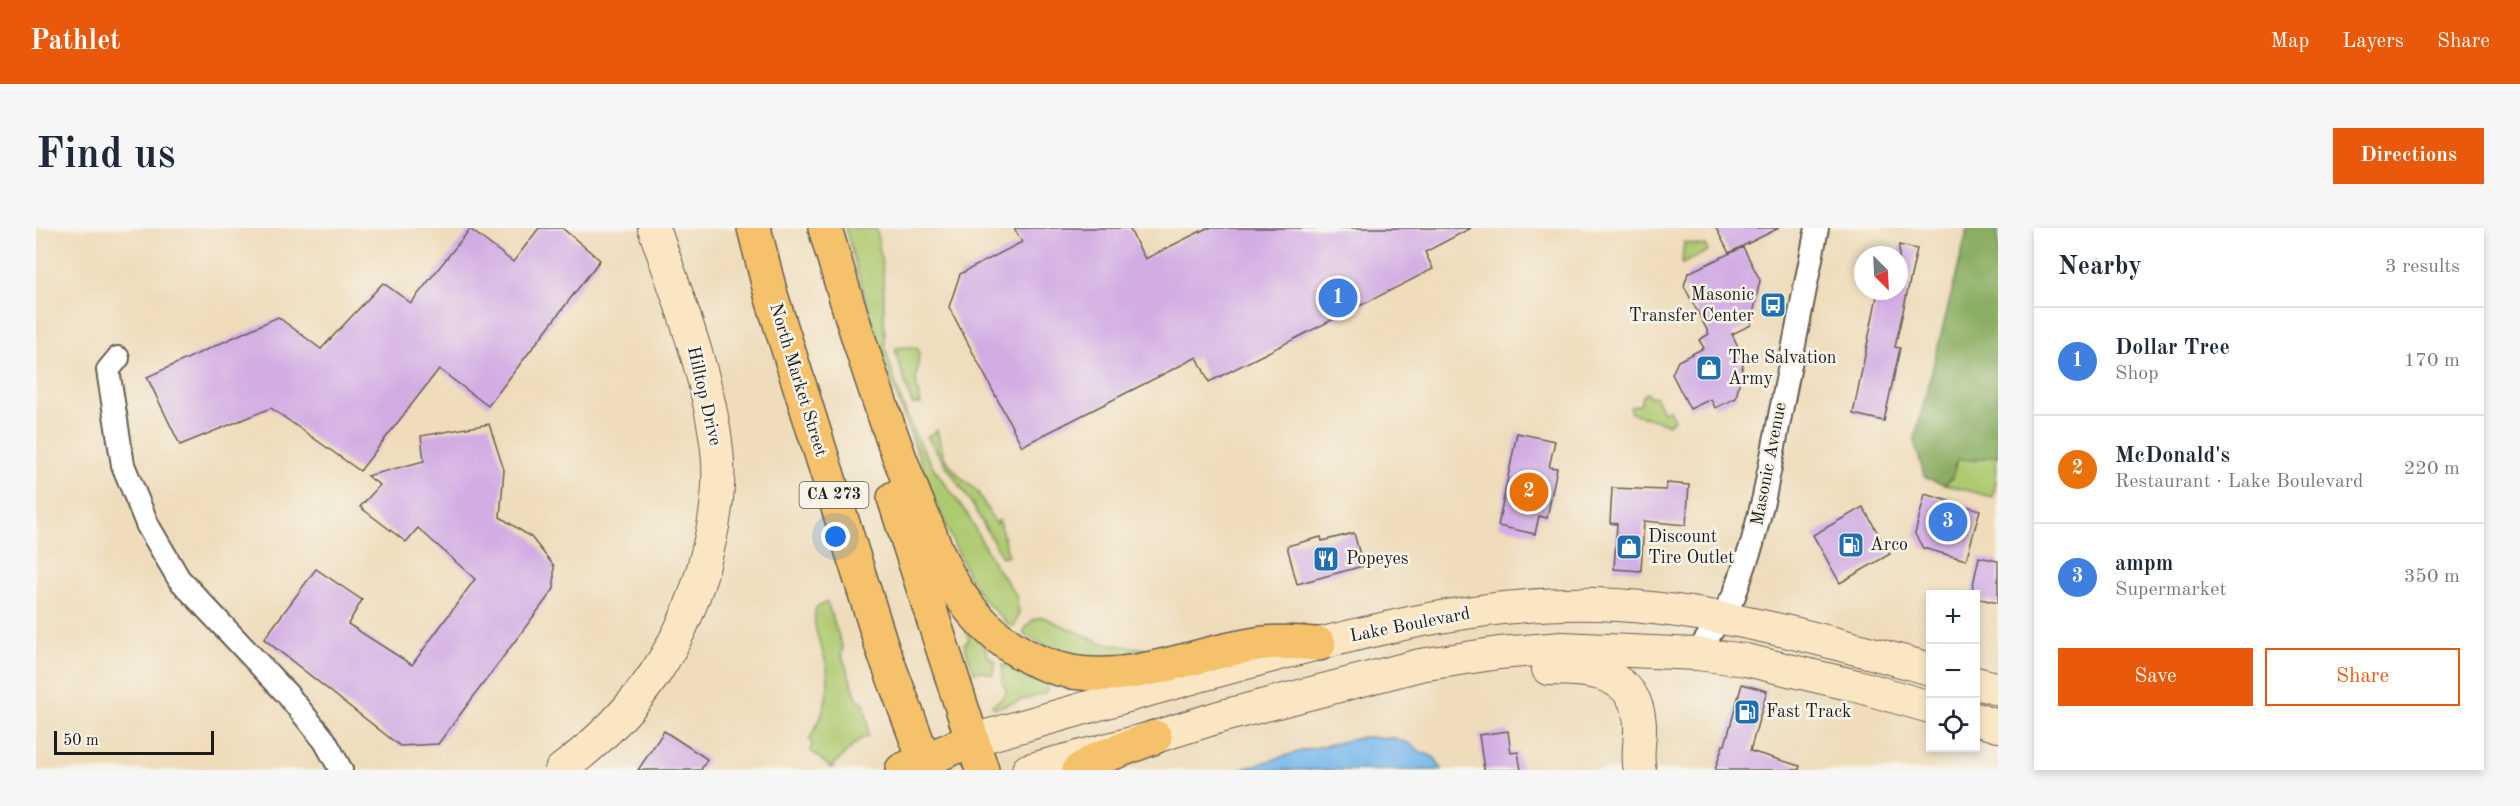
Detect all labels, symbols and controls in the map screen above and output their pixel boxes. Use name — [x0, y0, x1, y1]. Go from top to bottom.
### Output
text: Pathlet — [30, 28, 121, 56]
text: Map — [2270, 31, 2309, 52]
text: Layers — [2342, 31, 2404, 52]
text: Share — [2437, 31, 2490, 52]
button: Directions — [2333, 128, 2484, 184]
text: Find us — [36, 135, 175, 177]
north arrow — [1854, 246, 1908, 300]
text: Nearby — [2058, 254, 2142, 280]
text: 3 results — [2385, 257, 2460, 277]
pin: 1 — [1318, 276, 1358, 320]
place label: Masonic Transfer Center — [1629, 286, 1755, 325]
bus stop icon: Masonic Transfer Center — [1758, 290, 1788, 320]
street label: North Market Street — [766, 301, 830, 459]
text: Dollar Tree — [2115, 337, 2230, 359]
street label: Hilltop Drive — [684, 344, 724, 448]
place label: The Salvation Army — [1728, 349, 1837, 388]
text: 1 — [2072, 351, 2083, 371]
text: 170 m — [2404, 351, 2460, 371]
shop icon: The Salvation Army — [1694, 353, 1724, 383]
text: Shop — [2115, 364, 2159, 384]
street label: Masonic Avenue — [1748, 401, 1790, 527]
text: McDonald's — [2115, 445, 2230, 467]
text: 2 — [2072, 459, 2083, 479]
text: 220 m — [2404, 459, 2460, 479]
pin: 2 — [1510, 470, 1548, 514]
text: Restaurant · Lake Boulevard — [2115, 472, 2363, 492]
road number: CA 273 — [800, 482, 868, 508]
pin: 3 — [1928, 500, 1968, 544]
your location — [821, 522, 850, 551]
place label: Discount Tire Outlet — [1648, 528, 1734, 567]
fuel station icon: Arco — [1836, 530, 1866, 560]
shop icon: Discount Tire Outlet — [1614, 532, 1644, 562]
place label: Arco — [1870, 536, 1908, 554]
restaurant icon: Popeyes — [1311, 544, 1341, 574]
place label: Popeyes — [1346, 550, 1409, 568]
text: ampm — [2115, 553, 2173, 575]
text: 3 — [2072, 567, 2083, 587]
text: 350 m — [2404, 567, 2460, 587]
text: Supermarket — [2115, 580, 2226, 600]
map controls — [1926, 590, 1980, 752]
button: + — [1926, 590, 1980, 644]
street label: Lake Boulevard — [1348, 604, 1472, 646]
button: − — [1926, 644, 1980, 698]
button: Save — [2058, 648, 2253, 706]
button: Share — [2265, 648, 2460, 706]
fuel station icon: Fast Track — [1732, 697, 1762, 727]
button: locate — [1926, 698, 1980, 752]
place label: Fast Track — [1766, 703, 1851, 721]
scale bar — [54, 728, 214, 756]
text: 50 m — [63, 733, 99, 749]

